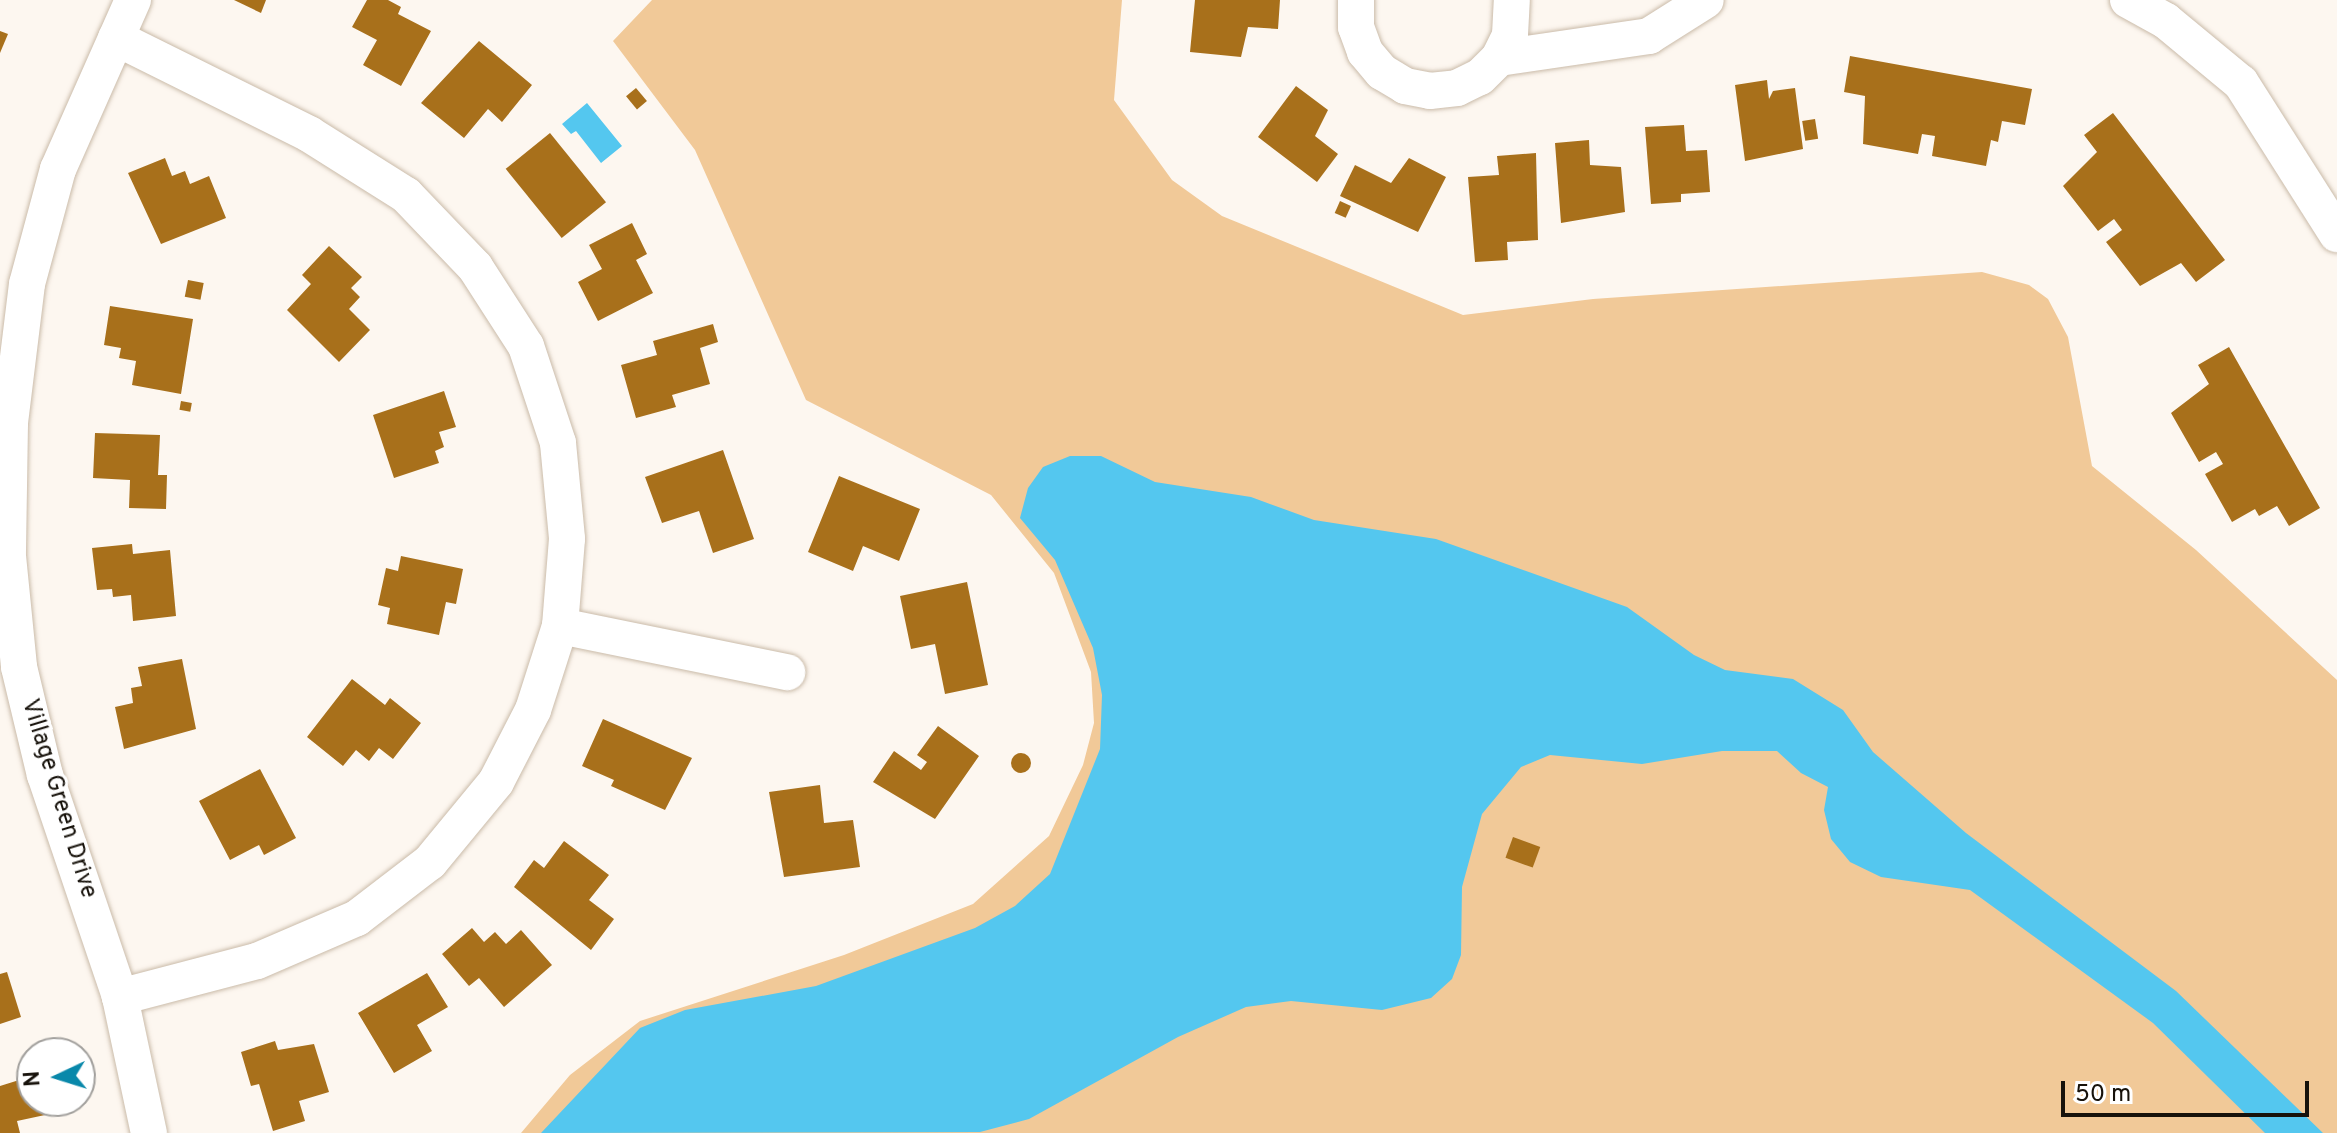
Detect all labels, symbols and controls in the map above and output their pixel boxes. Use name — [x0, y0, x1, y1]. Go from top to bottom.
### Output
street label: Village Green Drive — [14, 696, 102, 902]
north arrow — [16, 1037, 96, 1117]
scale bar — [2065, 1065, 2313, 1115]
text: N — [20, 1070, 48, 1087]
text: 50 m — [2075, 1080, 2131, 1110]

